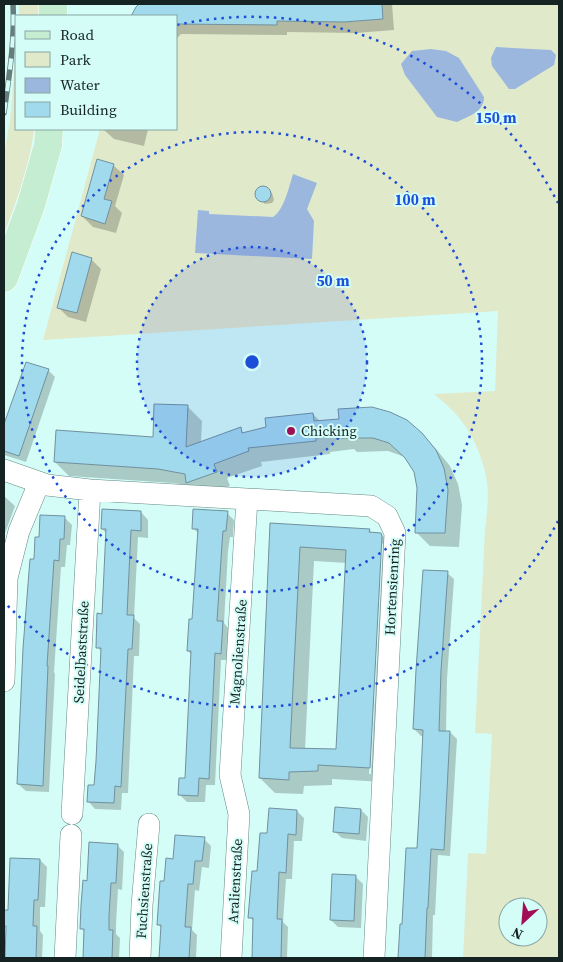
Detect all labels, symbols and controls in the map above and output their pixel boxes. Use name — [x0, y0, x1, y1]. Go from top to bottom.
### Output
legend — [15, 15, 178, 130]
text: Road — [60, 24, 94, 45]
text: Park — [60, 49, 92, 70]
text: Water — [60, 74, 101, 95]
text: Building — [60, 99, 117, 120]
text: 150 m — [475, 107, 517, 128]
text: 100 m — [394, 189, 436, 210]
text: 50 m — [316, 270, 350, 291]
centre of rings — [243, 353, 261, 371]
place label: Chicking — [301, 421, 357, 441]
marker: Chicking — [285, 425, 297, 437]
street label: Hortensienring — [379, 538, 405, 636]
street label: Magnolienstraße — [224, 599, 252, 705]
street label: Seidelbaststraße — [68, 600, 94, 704]
street label: Aralienstraße — [223, 838, 247, 924]
street label: Fuchsienstraße — [131, 843, 157, 939]
north arrow — [498, 897, 548, 947]
text: N — [508, 922, 526, 945]

